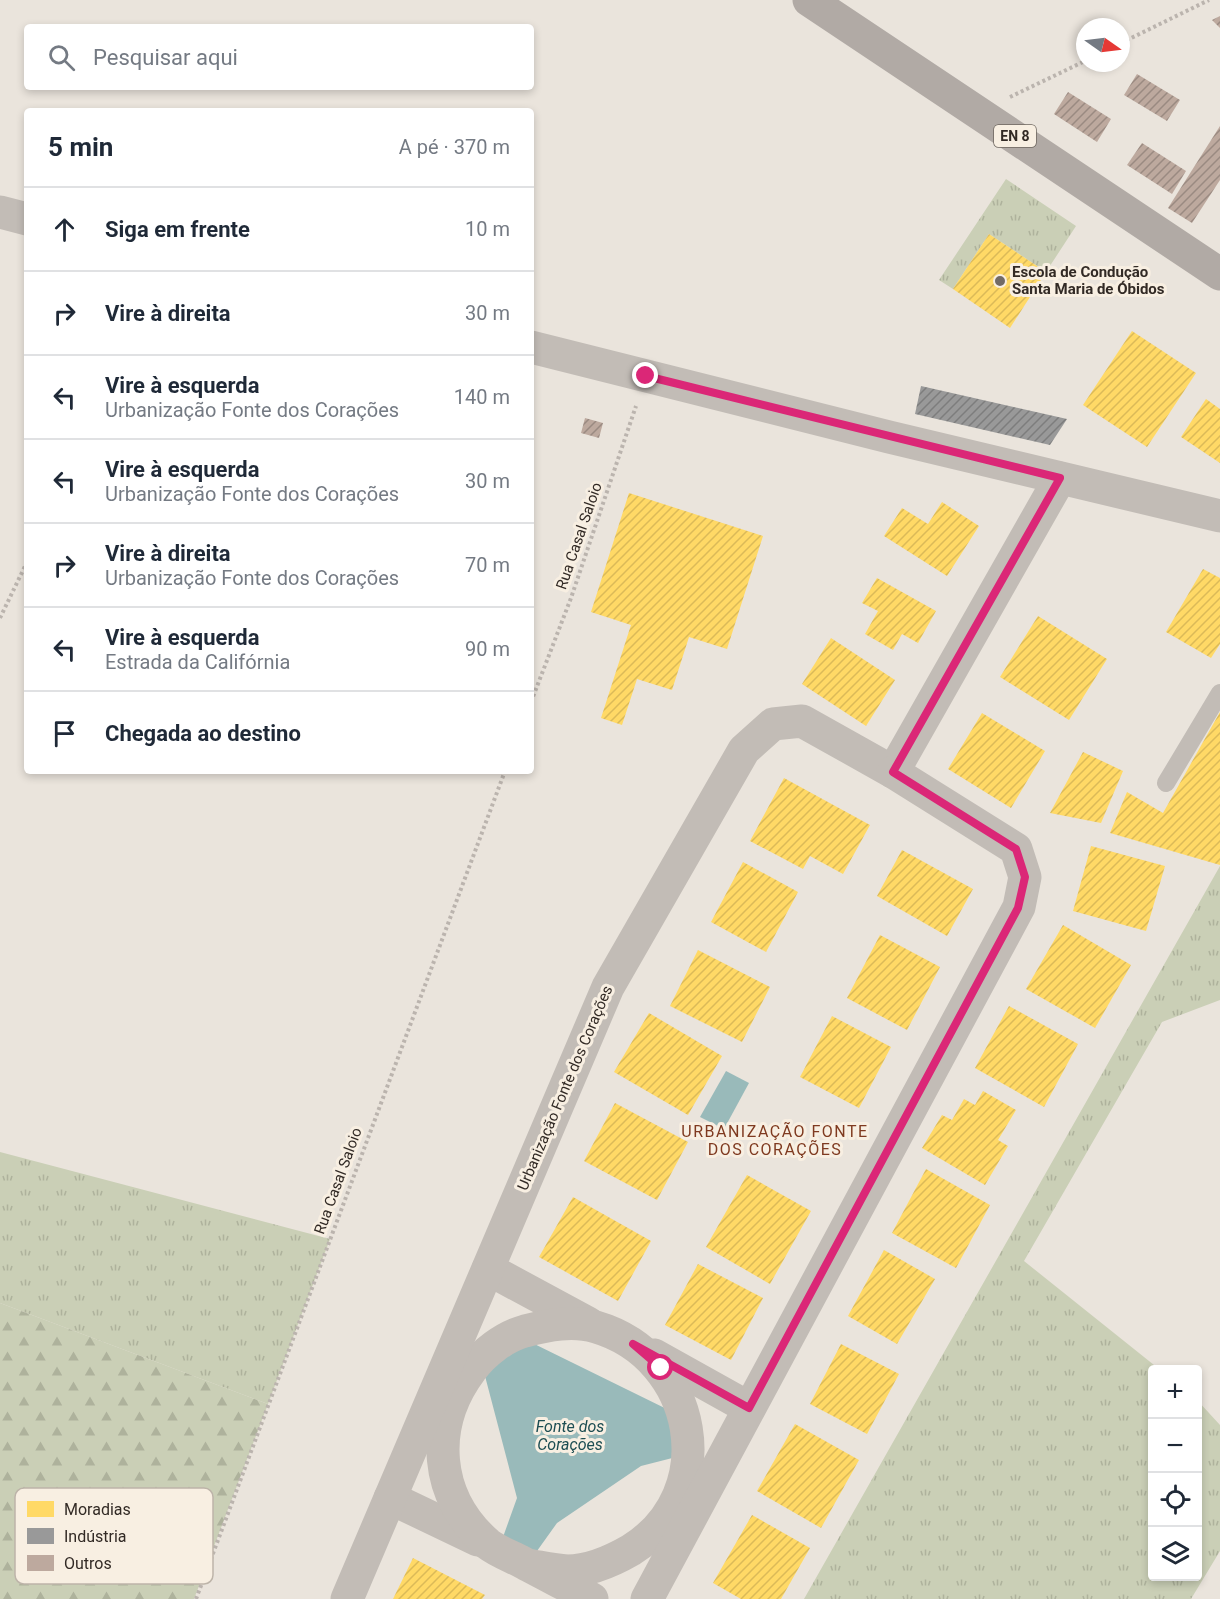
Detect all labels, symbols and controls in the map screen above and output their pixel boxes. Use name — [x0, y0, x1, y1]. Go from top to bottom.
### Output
north arrow — [1076, 18, 1130, 72]
search box — [24, 24, 534, 90]
icon: search — [45, 41, 78, 74]
text: Pesquisar aqui — [93, 45, 238, 70]
road number: EN 8 — [994, 125, 1036, 147]
text: 5 min — [48, 132, 113, 162]
text: A pé · 370 m — [399, 135, 510, 159]
icon: ahead — [48, 213, 81, 246]
text: Siga em frente — [105, 217, 250, 242]
text: 10 m — [465, 217, 510, 241]
place label: Escola de Condução Santa Maria de Óbidos — [1012, 263, 1165, 298]
marker: Escola de Condução Santa Maria de Óbidos — [993, 274, 1007, 288]
icon: right — [48, 297, 81, 330]
text: Vire à direita — [105, 301, 231, 326]
text: 30 m — [465, 301, 510, 325]
route end — [632, 362, 658, 388]
text: Vire à esquerda — [105, 373, 259, 398]
icon: left — [48, 381, 81, 414]
text: 140 m — [454, 385, 510, 409]
text: Urbanização Fonte dos Corações — [105, 398, 399, 422]
text: Vire à esquerda — [105, 457, 259, 482]
icon: left — [48, 465, 81, 498]
text: 30 m — [465, 469, 510, 493]
street label: Rua Casal Saloio — [552, 480, 606, 592]
text: Urbanização Fonte dos Corações — [105, 482, 399, 506]
text: Vire à direita — [105, 541, 231, 566]
icon: right — [48, 549, 81, 582]
text: 70 m — [465, 553, 510, 577]
text: Urbanização Fonte dos Corações — [105, 566, 399, 590]
text: Vire à esquerda — [105, 625, 259, 650]
icon: left — [48, 633, 81, 666]
text: 90 m — [465, 637, 510, 661]
text: Estrada da Califórnia — [105, 650, 290, 674]
icon: arrive — [48, 717, 81, 750]
text: Chegada ao destino — [105, 721, 301, 746]
street label: Urbanização Fonte dos Corações — [514, 983, 616, 1193]
district label: URBANIZAÇÃO FONTE DOS CORAÇÕES — [681, 1121, 869, 1159]
street label: Rua Casal Saloio — [310, 1125, 366, 1237]
route start — [647, 1354, 673, 1380]
map controls — [1148, 1365, 1202, 1581]
button: + — [1148, 1365, 1202, 1419]
water label: Fonte dos Corações — [536, 1417, 604, 1454]
button: − — [1148, 1419, 1202, 1473]
button: locate — [1148, 1473, 1202, 1527]
legend — [15, 1488, 213, 1584]
text: Moradias — [64, 1500, 131, 1519]
text: Indústria — [64, 1527, 127, 1546]
button: layers — [1148, 1527, 1202, 1581]
text: Outros — [64, 1554, 112, 1573]

